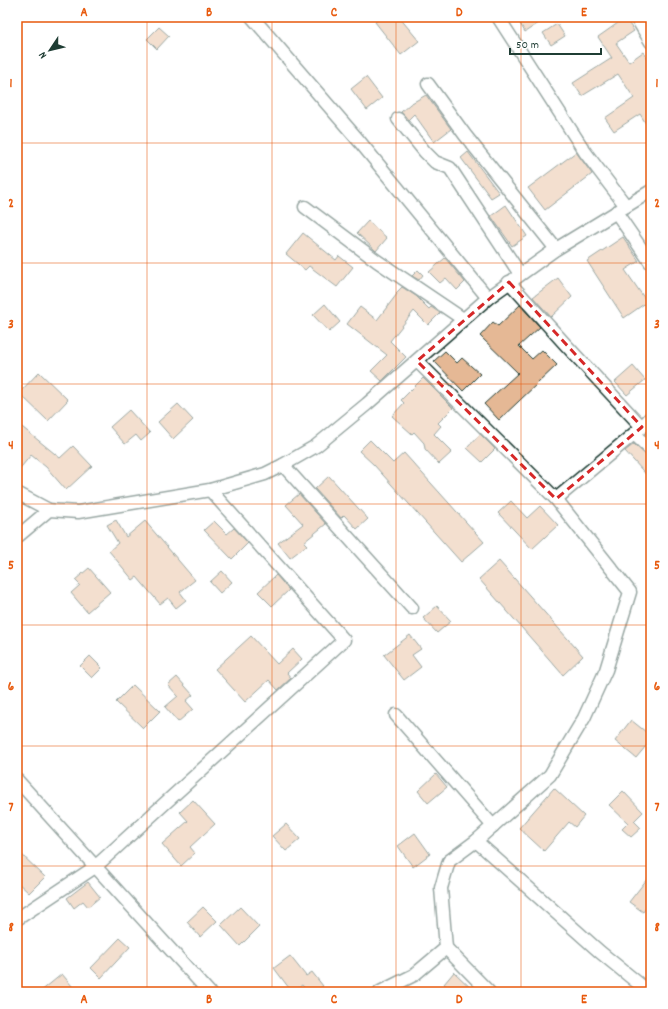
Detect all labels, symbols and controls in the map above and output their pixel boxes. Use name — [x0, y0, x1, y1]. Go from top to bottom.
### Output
text: A — [80, 4, 88, 23]
text: B — [206, 4, 212, 23]
text: C — [331, 4, 338, 23]
text: D — [456, 4, 463, 23]
text: E — [581, 4, 588, 23]
north arrow — [30, 30, 70, 70]
scale bar — [510, 30, 601, 56]
text: 50 m — [516, 37, 539, 54]
text: N — [35, 47, 52, 61]
text: 1 — [10, 75, 13, 94]
text: 1 — [656, 75, 659, 94]
text: 2 — [8, 195, 14, 214]
text: 2 — [654, 195, 660, 214]
text: 3 — [8, 316, 14, 335]
text: 3 — [654, 316, 660, 335]
text: 4 — [8, 437, 14, 456]
text: 4 — [654, 437, 660, 456]
text: 5 — [8, 557, 14, 576]
text: 5 — [654, 557, 660, 576]
text: 6 — [8, 678, 15, 697]
text: 6 — [654, 678, 661, 697]
text: 7 — [9, 799, 14, 818]
text: 7 — [655, 799, 660, 818]
text: 8 — [8, 919, 14, 938]
text: 8 — [654, 919, 660, 938]
text: A — [80, 991, 88, 1009]
text: B — [206, 991, 212, 1009]
text: C — [331, 991, 338, 1009]
text: D — [456, 991, 463, 1009]
text: E — [581, 991, 588, 1009]

